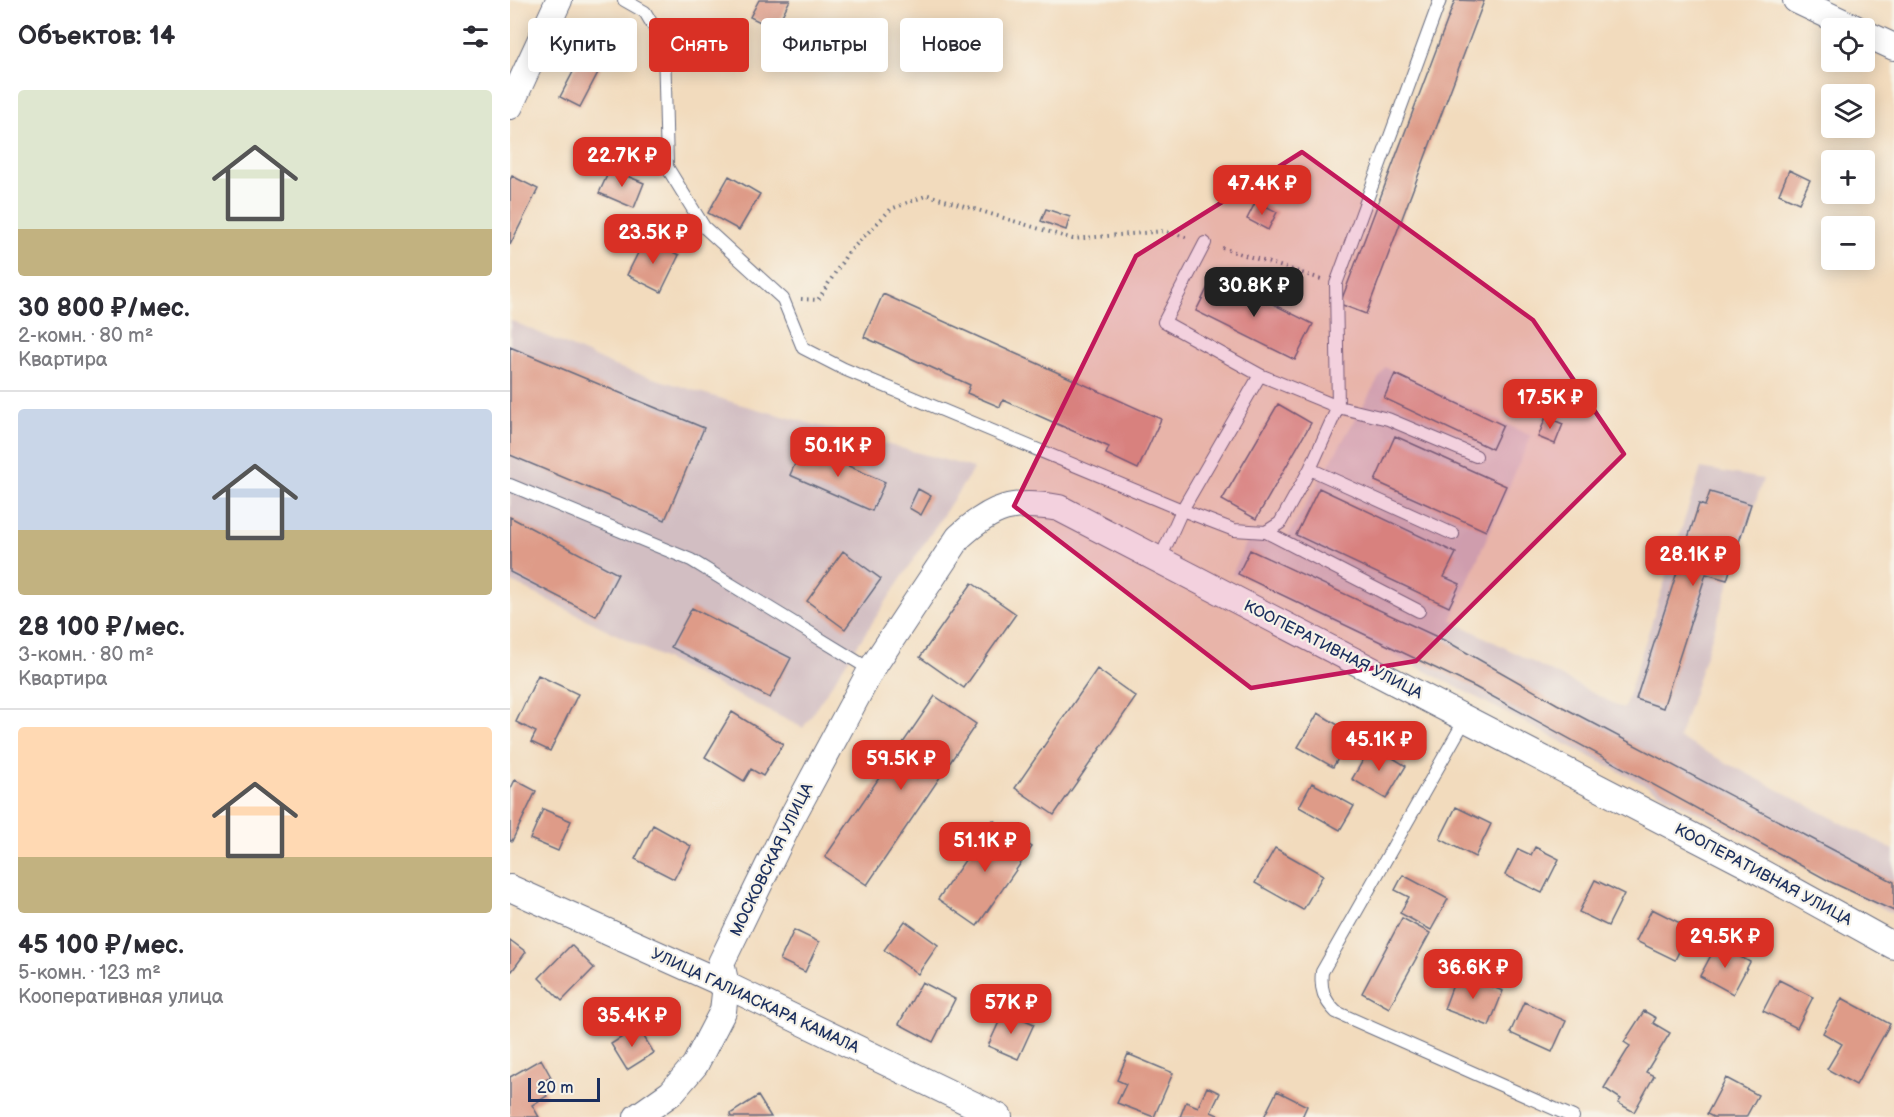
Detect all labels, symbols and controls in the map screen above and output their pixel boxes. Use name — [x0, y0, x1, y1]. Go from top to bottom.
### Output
chip: Купить — [528, 18, 637, 72]
chip: Снять — [649, 18, 749, 72]
chip: Фильтры — [761, 18, 888, 72]
chip: Новое — [900, 18, 1003, 72]
map controls — [1821, 18, 1875, 270]
button: locate — [1821, 18, 1875, 72]
icon: filters — [459, 20, 492, 53]
text: Объектов: 14 — [18, 21, 175, 52]
button: layers — [1821, 84, 1875, 138]
icon: home — [201, 129, 309, 237]
pin: 22.7K ₽ — [567, 137, 677, 188]
text: 22.7K ₽ — [587, 144, 657, 168]
button: + — [1821, 150, 1875, 204]
pin: 47.4K ₽ — [1207, 165, 1317, 216]
text: 47.4K ₽ — [1227, 172, 1297, 196]
pin: 23.5K ₽ — [598, 214, 708, 265]
button: − — [1821, 216, 1875, 270]
text: 23.5K ₽ — [618, 221, 688, 245]
pin: 30.8K ₽ — [1199, 267, 1309, 318]
text: 30.8K ₽ — [1218, 274, 1290, 298]
text: 30 800 ₽/мес. — [18, 293, 190, 324]
text: 2-комн. · 80 m² — [18, 324, 153, 348]
text: Квартира — [18, 348, 108, 372]
pin: 17.5K ₽ — [1495, 379, 1605, 430]
text: 17.5K ₽ — [1517, 386, 1583, 410]
pin: 50.1K ₽ — [783, 427, 893, 478]
text: 50.1K ₽ — [804, 434, 872, 458]
icon: home — [201, 448, 309, 556]
pin: 28.1K ₽ — [1638, 536, 1748, 587]
text: 28.1K ₽ — [1659, 543, 1727, 567]
street label: КООПЕРАТИВНАЯ УЛИЦА — [1240, 597, 1426, 704]
text: 28 100 ₽/мес. — [18, 612, 185, 643]
text: 3-комн. · 80 m² — [18, 643, 154, 667]
text: Квартира — [18, 667, 108, 691]
pin: 45.1K ₽ — [1324, 721, 1434, 772]
text: 45.1K ₽ — [1346, 728, 1412, 752]
pin: 59.5K ₽ — [846, 740, 956, 791]
text: 59.5K ₽ — [866, 747, 936, 771]
icon: home — [201, 766, 309, 874]
street label: МОСКОВСКАЯ УЛИЦА — [727, 780, 818, 940]
street label: КООПЕРАТИВНАЯ УЛИЦА — [1671, 820, 1855, 930]
pin: 51.1K ₽ — [930, 822, 1040, 873]
text: 51.1K ₽ — [953, 829, 1017, 853]
pin: 29.5K ₽ — [1670, 918, 1780, 969]
text: 29.5K ₽ — [1690, 925, 1760, 949]
text: 45 100 ₽/мес. — [18, 930, 184, 961]
street label: УЛИЦА ГАЛИАСКАРА КАМАЛА — [648, 944, 862, 1058]
pin: 36.6K ₽ — [1418, 949, 1528, 1000]
text: 36.6K ₽ — [1438, 956, 1508, 980]
text: 5-комн. · 123 m² — [18, 961, 161, 985]
pin: 57K ₽ — [969, 984, 1053, 1035]
text: Кооперативная улица — [18, 985, 224, 1009]
text: 57K ₽ — [984, 991, 1038, 1015]
pin: 35.4K ₽ — [577, 997, 687, 1048]
text: 35.4K ₽ — [597, 1004, 667, 1028]
scale bar — [528, 1075, 600, 1102]
text: 20 m — [537, 1079, 573, 1098]

